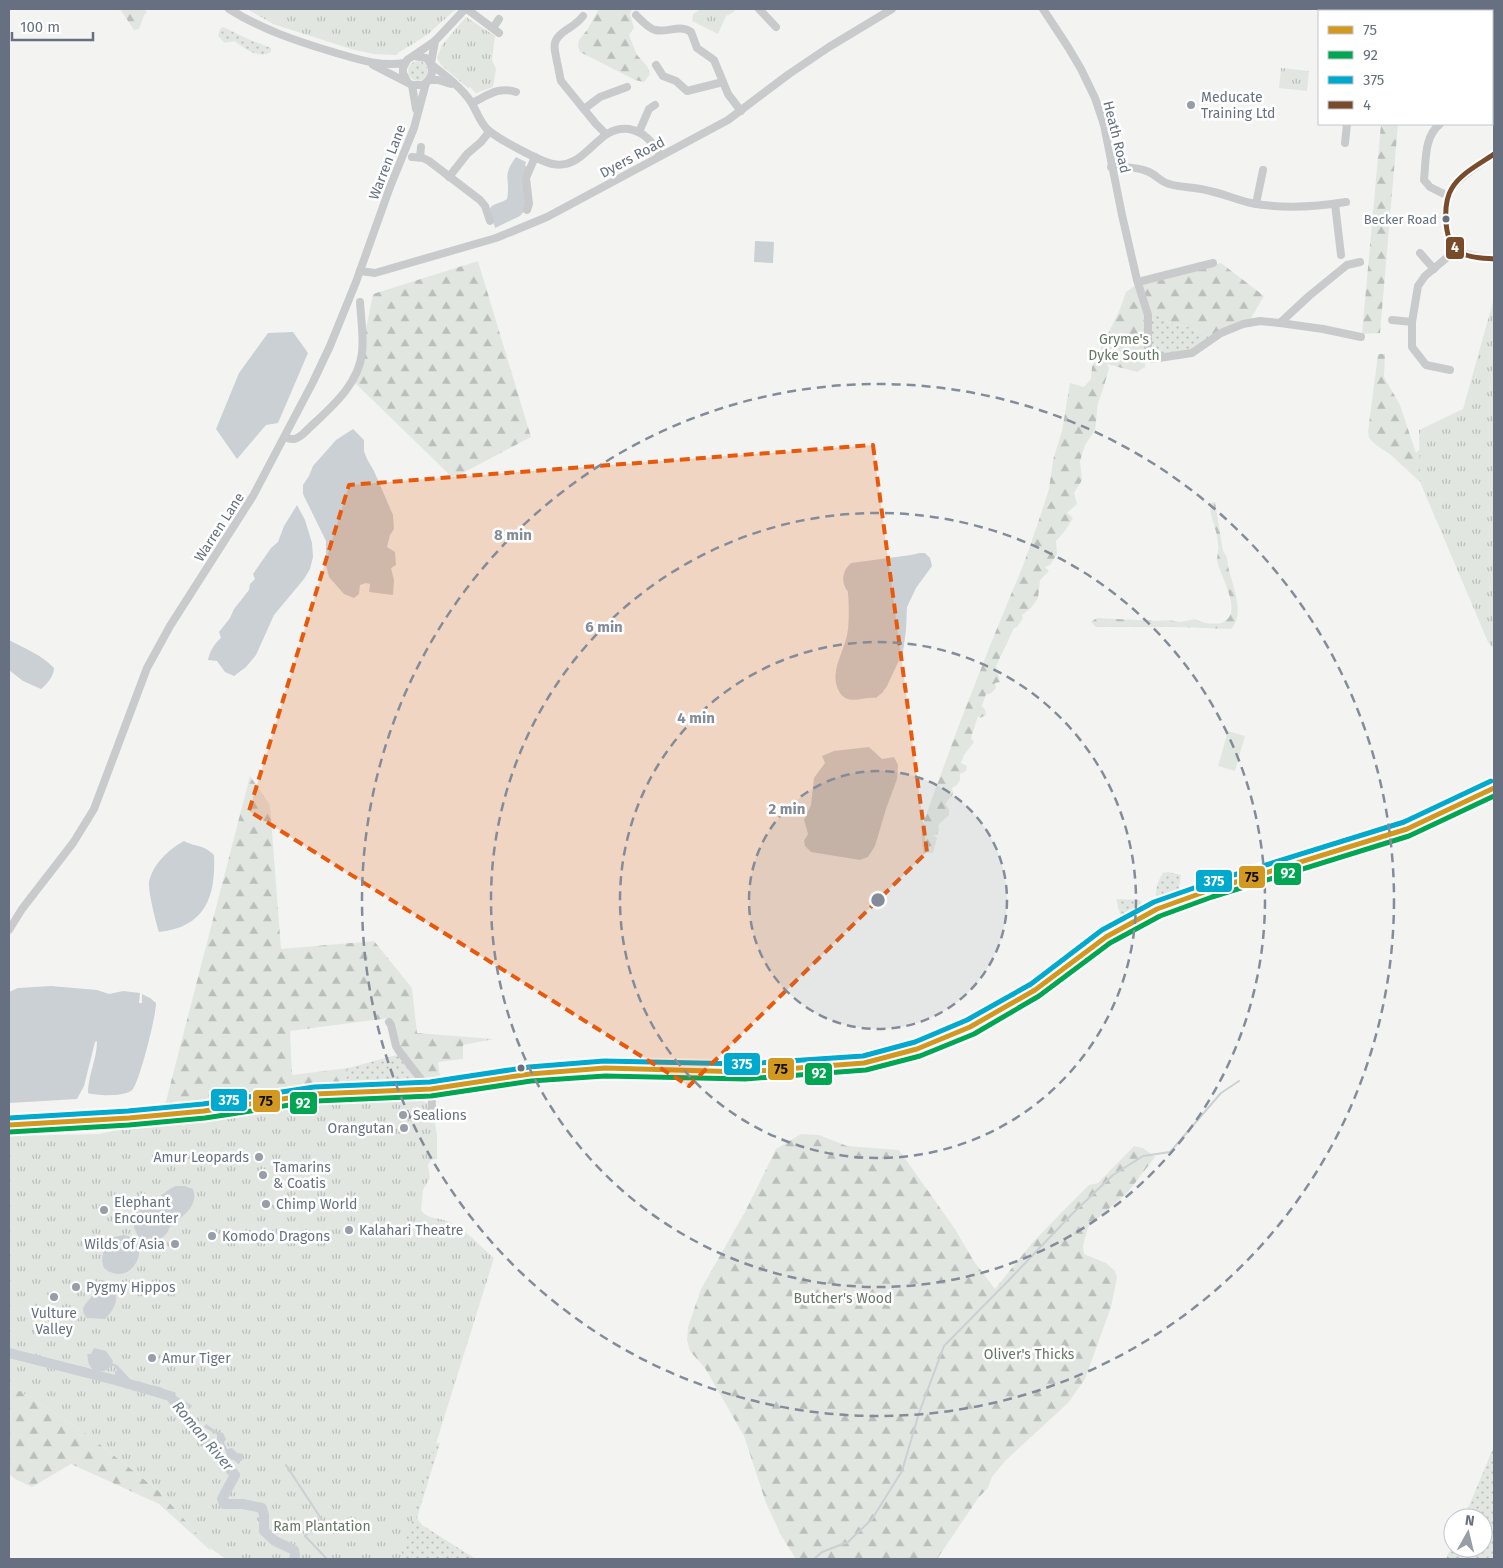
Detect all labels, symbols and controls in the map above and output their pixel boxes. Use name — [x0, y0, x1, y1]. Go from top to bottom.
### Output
scale bar — [12, 10, 94, 42]
legend — [1318, 10, 1493, 125]
text: 100 m — [20, 18, 60, 36]
text: 75 — [1363, 21, 1377, 39]
text: 92 — [1363, 46, 1378, 64]
text: 375 — [1363, 71, 1384, 89]
place label: Meducate Training Ltd — [1201, 89, 1276, 122]
text: 4 — [1363, 96, 1371, 114]
street label: Heath Road — [1099, 99, 1134, 175]
marker: Meducate Training Ltd — [1185, 99, 1197, 111]
street label: Warren Lane — [365, 122, 410, 202]
street label: Dyers Road — [597, 133, 668, 182]
place label: Becker Road — [1364, 212, 1437, 227]
marker: Becker Road — [1441, 214, 1451, 224]
line badge: 4 — [1445, 236, 1465, 260]
text: 4 — [1451, 239, 1459, 256]
park label: Gryme's Dyke South — [1088, 331, 1160, 364]
street label: Warren Lane — [191, 490, 248, 565]
text: 8 min — [494, 526, 532, 544]
text: 6 min — [585, 618, 623, 636]
text: 4 min — [677, 709, 715, 727]
text: 2 min — [769, 800, 805, 818]
line badge: 92 — [1273, 862, 1302, 886]
line badge: 75 — [1238, 865, 1266, 889]
text: 92 — [1281, 865, 1295, 882]
line badge: 375 — [1195, 869, 1233, 893]
text: 75 — [1245, 869, 1259, 886]
text: 375 — [1202, 873, 1225, 890]
centre of rings — [869, 891, 887, 909]
line badge: 375 — [723, 1052, 761, 1076]
text: 375 — [730, 1056, 753, 1073]
line badge: 75 — [767, 1057, 795, 1081]
text: 75 — [774, 1061, 788, 1078]
line badge: 92 — [804, 1062, 833, 1086]
unlabelled marker — [516, 1063, 526, 1073]
text: 92 — [812, 1065, 826, 1082]
line badge: 375 — [210, 1088, 248, 1112]
line badge: 75 — [252, 1089, 281, 1113]
line badge: 92 — [289, 1091, 318, 1115]
text: 375 — [217, 1092, 240, 1109]
text: 75 — [259, 1093, 273, 1110]
text: 92 — [296, 1095, 310, 1112]
place label: Sealions — [413, 1107, 467, 1124]
marker: Sealions — [397, 1109, 409, 1121]
place label: Orangutan — [328, 1120, 394, 1137]
marker: Orangutan — [398, 1122, 410, 1134]
place label: Amur Leopards — [154, 1149, 249, 1166]
marker: Amur Leopards — [253, 1151, 265, 1163]
place label: Tamarins & Coatis — [273, 1159, 331, 1192]
marker: Tamarins & Coatis — [257, 1169, 269, 1181]
place label: Elephant Encounter — [114, 1194, 179, 1227]
place label: Chimp World — [276, 1196, 357, 1213]
marker: Chimp World — [260, 1198, 272, 1210]
marker: Elephant Encounter — [98, 1204, 110, 1216]
place label: Kalahari Theatre — [359, 1222, 463, 1239]
marker: Kalahari Theatre — [343, 1224, 355, 1236]
place label: Komodo Dragons — [222, 1228, 330, 1245]
marker: Komodo Dragons — [206, 1230, 218, 1242]
place label: Wilds of Asia — [84, 1236, 165, 1253]
marker: Wilds of Asia — [169, 1238, 181, 1250]
place label: Pygmy Hippos — [86, 1279, 176, 1296]
marker: Pygmy Hippos — [70, 1281, 82, 1293]
park label: Butcher's Wood — [794, 1290, 892, 1307]
marker: Vulture Valley — [48, 1291, 60, 1303]
place label: Vulture Valley — [31, 1305, 77, 1338]
park label: Oliver's Thicks — [984, 1346, 1075, 1363]
place label: Amur Tiger — [162, 1350, 231, 1367]
marker: Amur Tiger — [146, 1352, 158, 1364]
water label: Roman River — [169, 1398, 238, 1475]
north arrow — [1443, 1508, 1493, 1558]
text: N — [1464, 1512, 1476, 1530]
park label: Ram Plantation — [273, 1518, 371, 1535]

